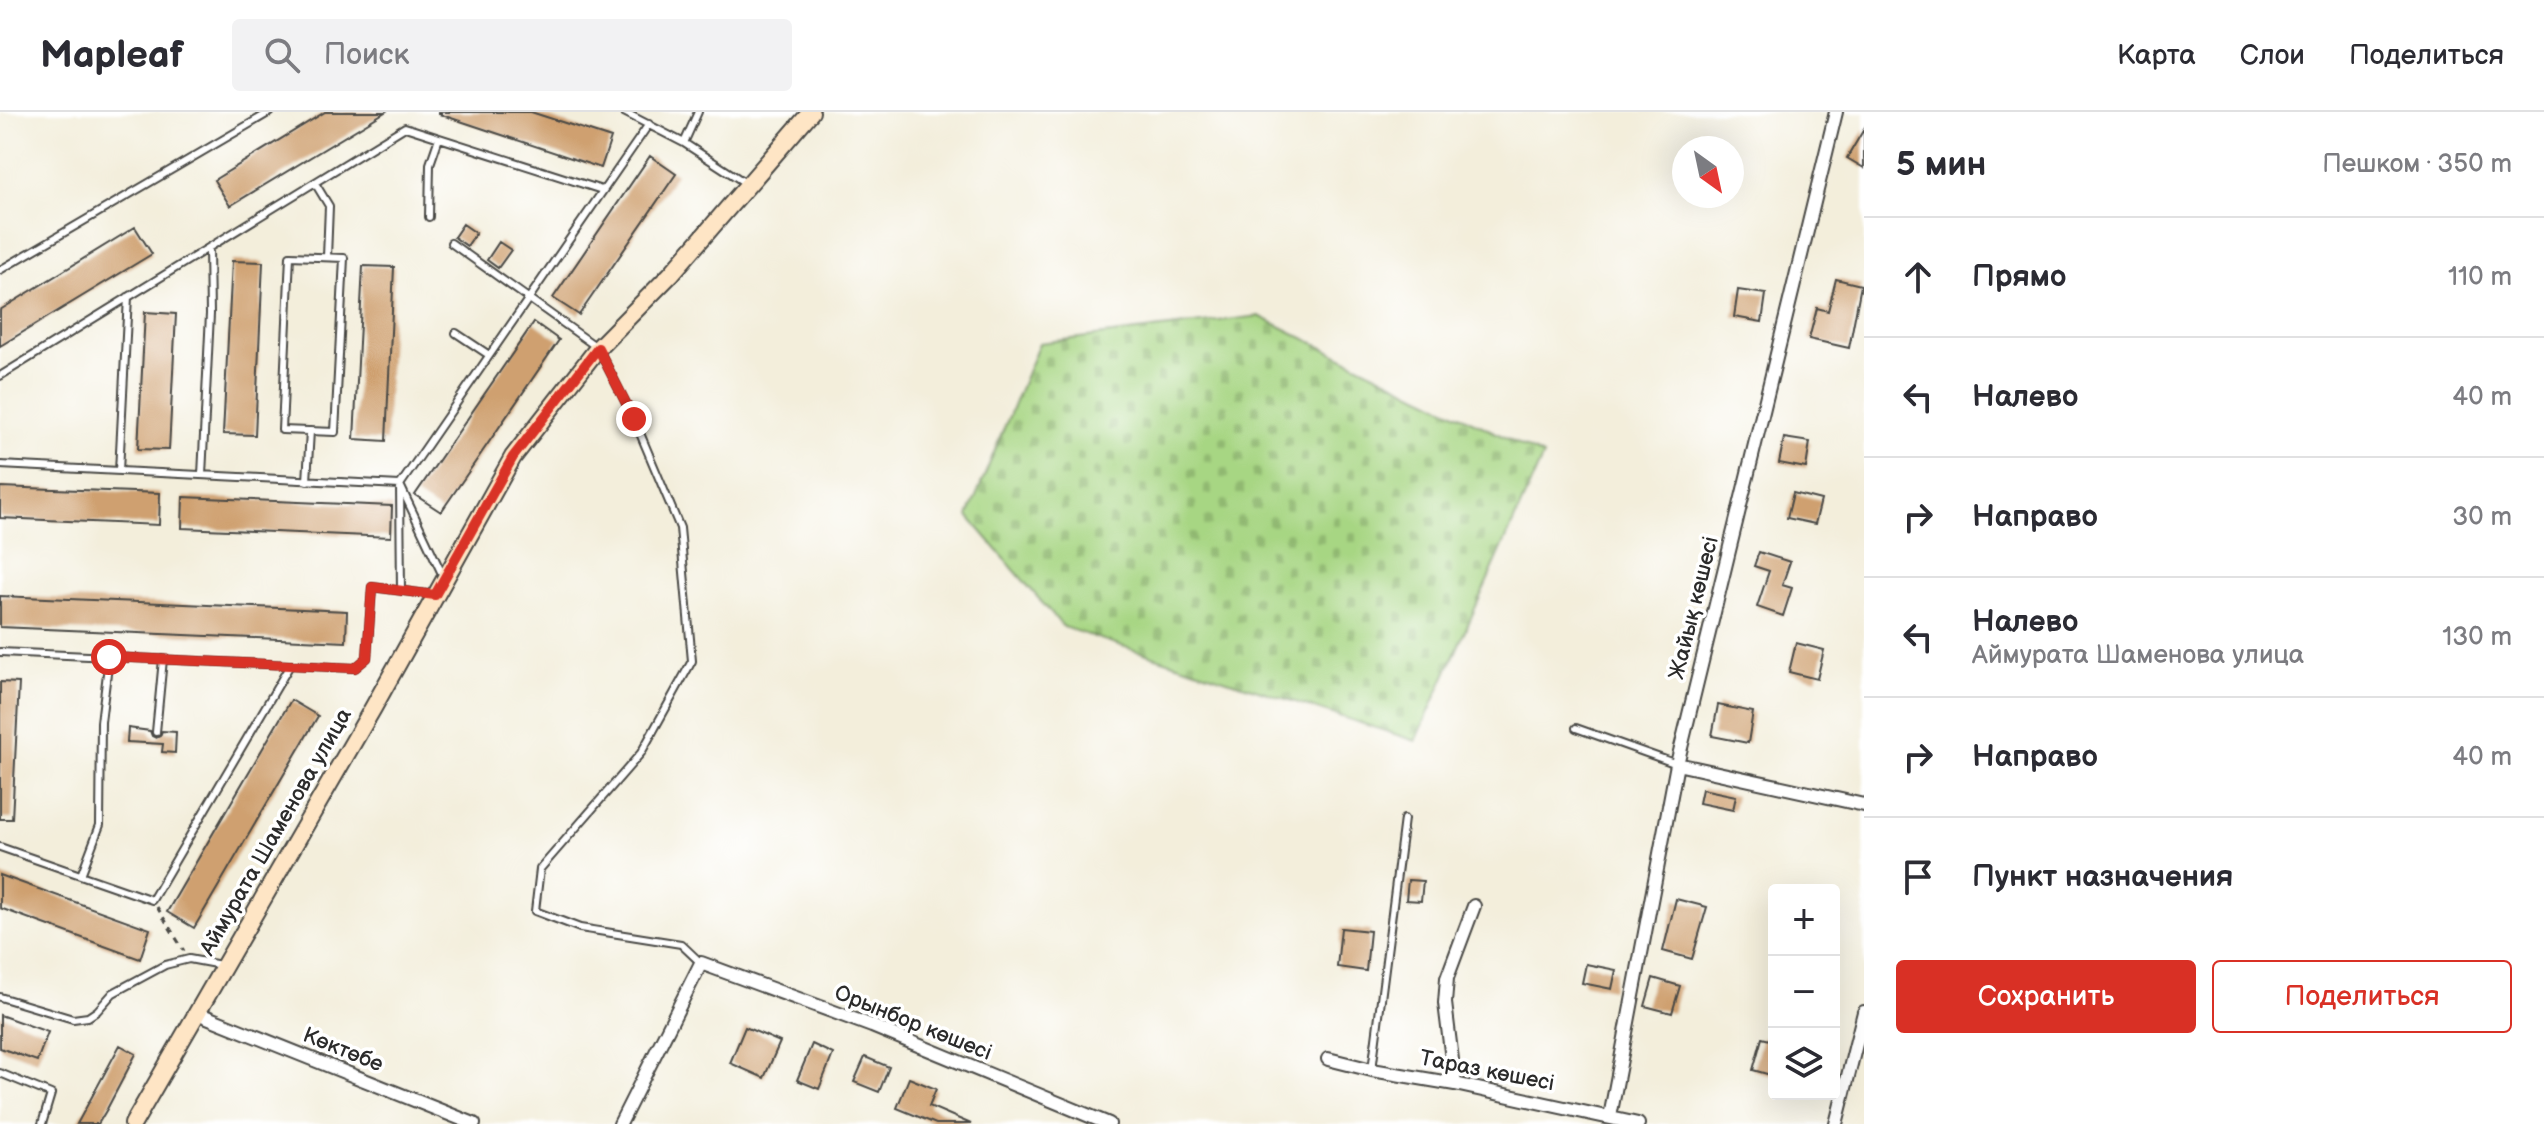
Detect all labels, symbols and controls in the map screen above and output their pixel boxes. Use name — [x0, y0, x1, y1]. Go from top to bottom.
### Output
search box — [232, 19, 792, 91]
text: Mapleaf — [40, 33, 184, 78]
icon: search — [260, 33, 304, 77]
text: Поиск — [324, 37, 409, 73]
text: Карта — [2117, 39, 2196, 72]
text: Слои — [2240, 39, 2305, 72]
text: Поделиться — [2349, 39, 2504, 72]
north arrow — [1672, 136, 1744, 208]
text: 5 мин — [1896, 144, 1986, 185]
text: Пешком · 350 m — [2322, 149, 2512, 180]
icon: ahead — [1896, 255, 1940, 299]
text: Прямо — [1972, 259, 2066, 295]
text: 110 m — [2448, 262, 2512, 293]
icon: left — [1896, 375, 1940, 419]
text: Налево — [1972, 379, 2078, 415]
text: 40 m — [2452, 382, 2512, 413]
route end — [616, 401, 652, 437]
icon: right — [1896, 495, 1940, 539]
text: Направо — [1972, 499, 2098, 535]
text: 30 m — [2452, 502, 2512, 533]
street label: Жайық көшесі — [1663, 534, 1725, 682]
text: Налево — [1972, 604, 2078, 640]
icon: left — [1896, 615, 1940, 659]
text: 130 m — [2442, 622, 2512, 653]
route start — [91, 639, 127, 675]
text: Аймурата Шаменова улица — [1972, 640, 2304, 671]
street label: Аймурата Шаменова улица — [194, 704, 358, 961]
icon: right — [1896, 735, 1940, 779]
text: Направо — [1972, 739, 2098, 775]
text: 40 m — [2452, 742, 2512, 773]
icon: arrive — [1896, 855, 1940, 899]
text: Пункт назначения — [1972, 859, 2233, 895]
map controls — [1768, 884, 1840, 1100]
button: + — [1768, 884, 1840, 956]
button: − — [1768, 956, 1840, 1028]
button: Сохранить — [1896, 960, 2196, 1033]
button: Поделиться — [2212, 960, 2512, 1033]
street label: Орынбор көшесі — [830, 979, 996, 1067]
street label: Көктөбе — [299, 1022, 387, 1078]
button: layers — [1768, 1028, 1840, 1100]
street label: Тараз көшесі — [1417, 1045, 1557, 1097]

